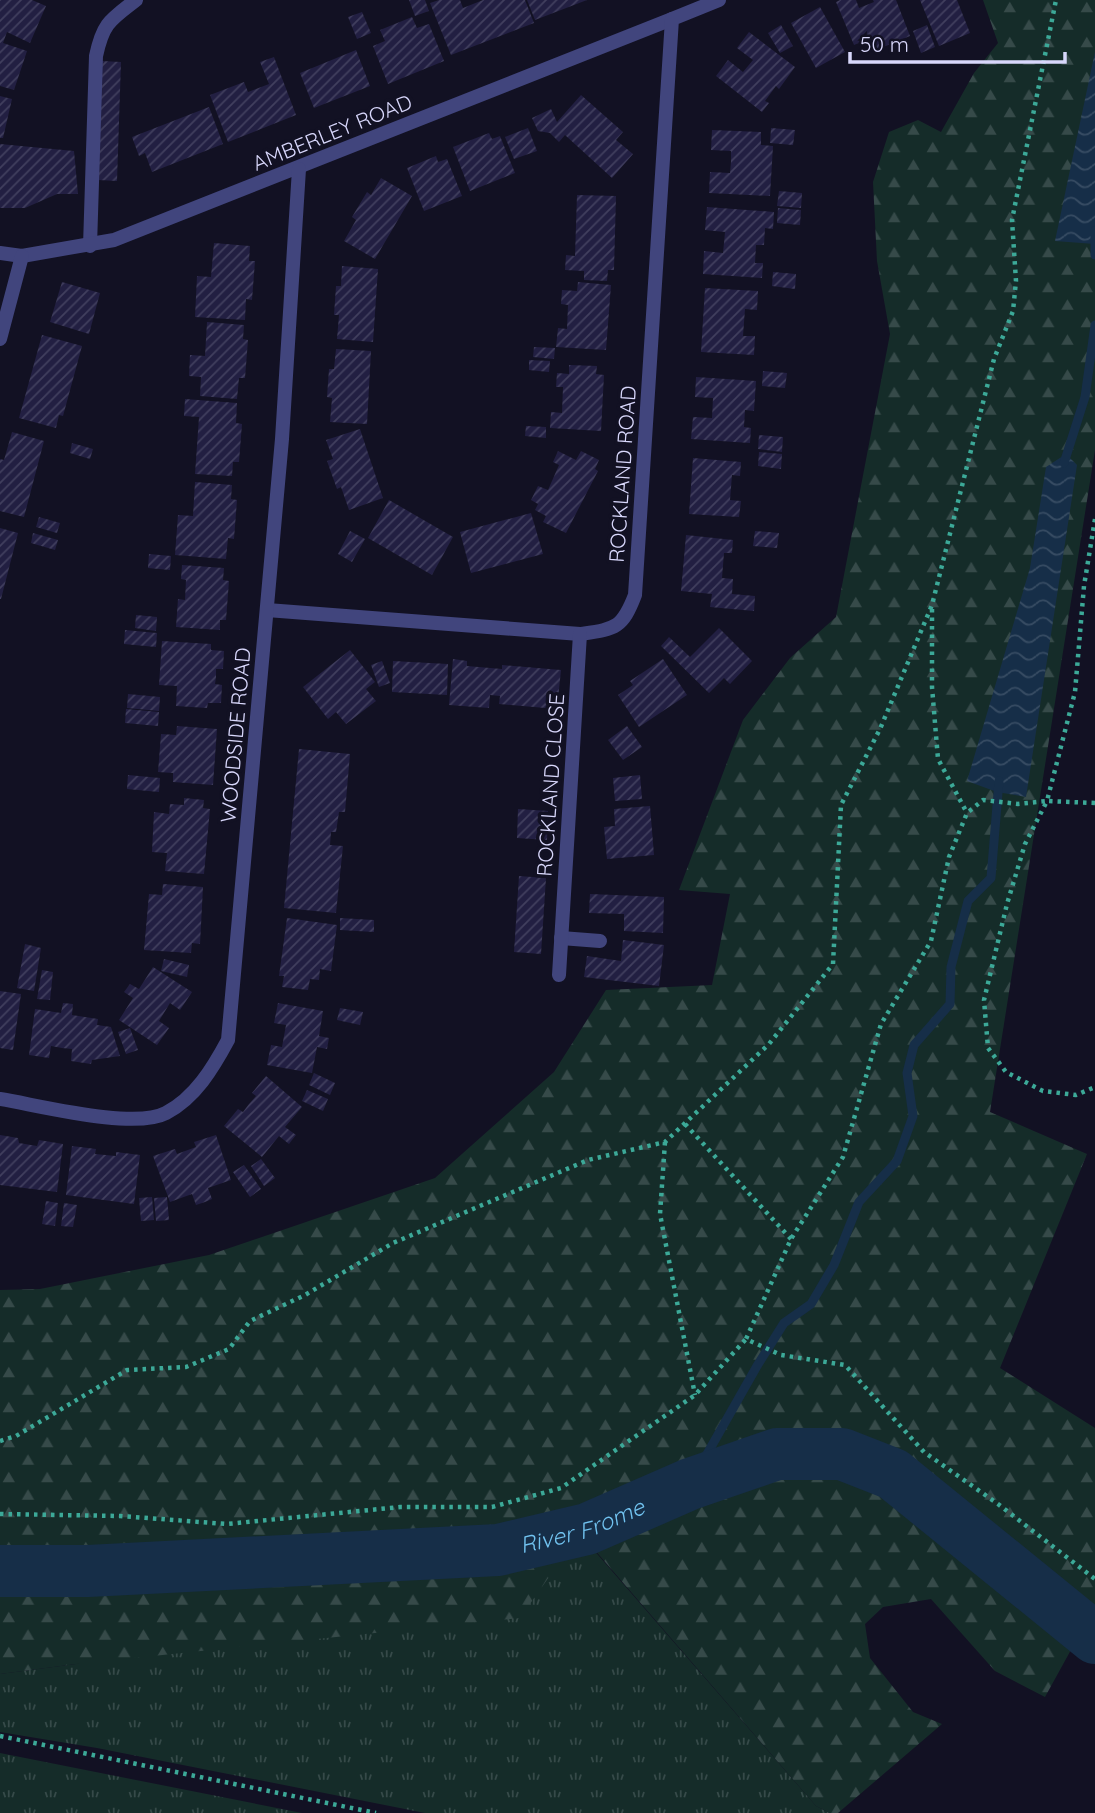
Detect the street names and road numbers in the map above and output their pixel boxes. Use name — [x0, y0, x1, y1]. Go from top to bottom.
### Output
street label: AMBERLEY ROAD — [248, 88, 416, 176]
street label: ROCKLAND ROAD — [603, 385, 641, 563]
street label: WOODSIDE ROAD — [214, 646, 256, 824]
street label: ROCKLAND CLOSE — [531, 693, 569, 877]

